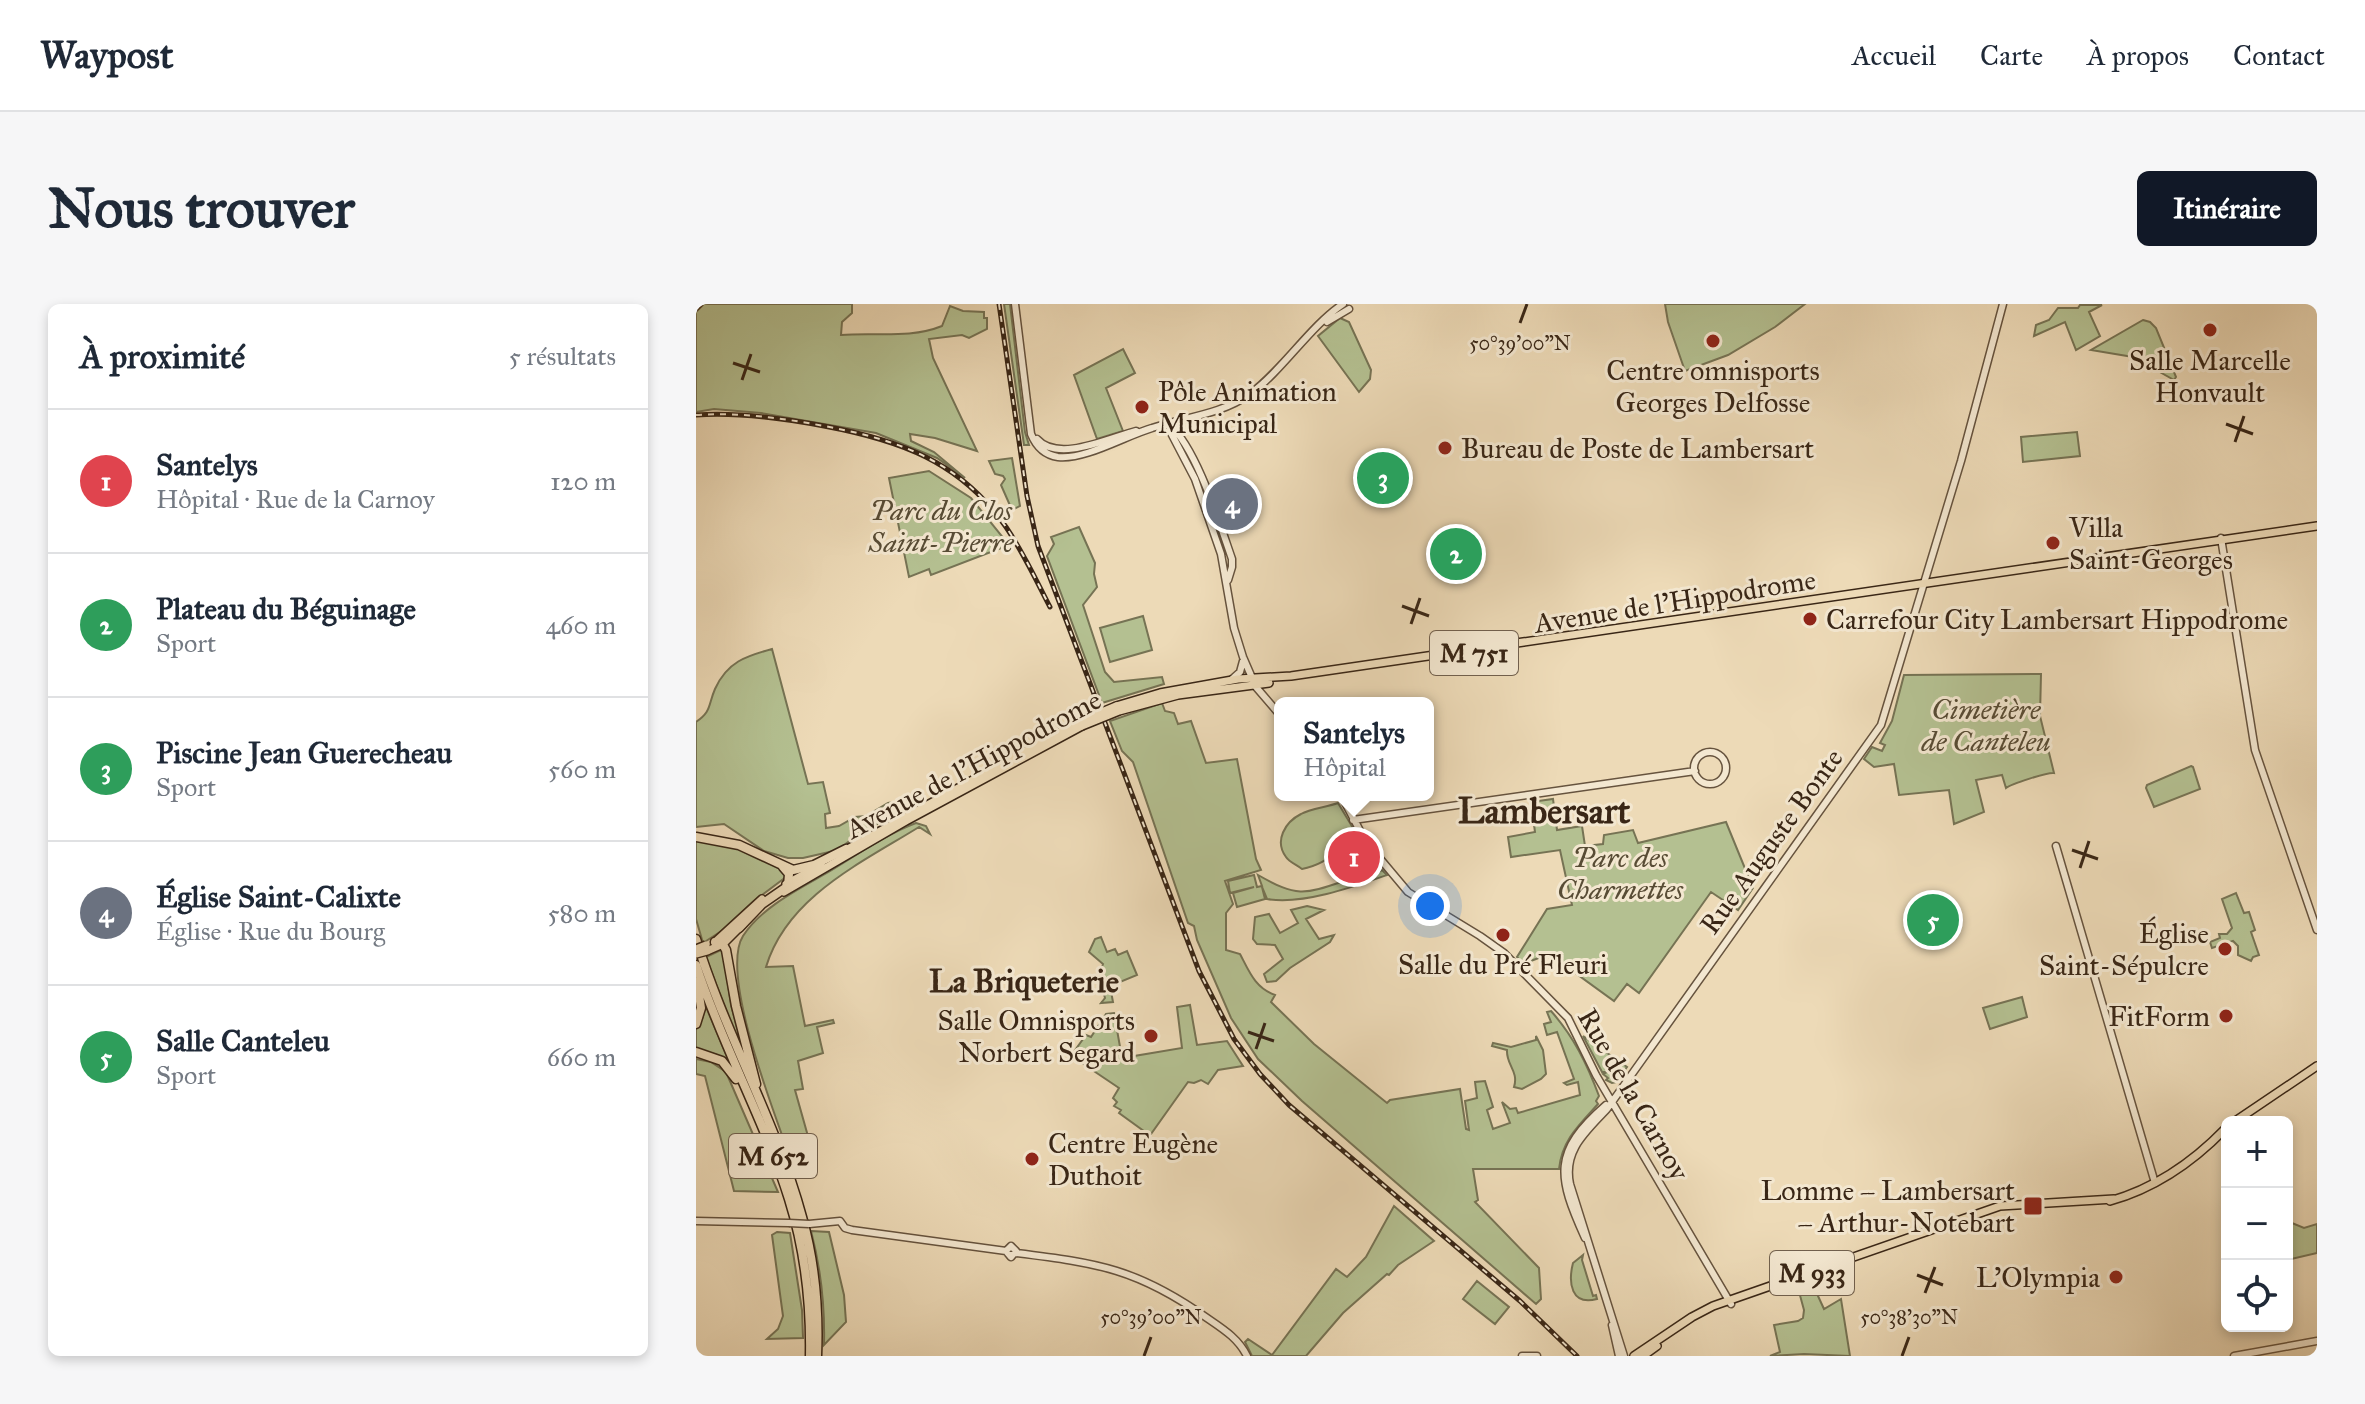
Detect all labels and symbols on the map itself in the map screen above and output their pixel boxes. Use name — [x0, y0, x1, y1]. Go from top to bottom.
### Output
marker: Salle Marcelle Honvault — [2201, 321, 2219, 339]
text: 50°39'00"N — [1469, 331, 1571, 355]
marker: Centre omnisports Georges Delfosse — [1704, 332, 1722, 350]
place label: Salle Marcelle Honvault — [2129, 343, 2291, 410]
place label: Centre omnisports Georges Delfosse — [1606, 353, 1820, 420]
place label: Pôle Animation Municipal — [1158, 374, 1337, 441]
marker: Pôle Animation Municipal — [1133, 398, 1151, 416]
place label: Bureau de Poste de Lambersart — [1461, 431, 1814, 466]
marker: Bureau de Poste de Lambersart — [1436, 439, 1454, 457]
pin: 3 — [1357, 448, 1409, 508]
pin: 4 — [1206, 474, 1258, 534]
park label: Parc du Clos Saint-Pierre — [867, 493, 1014, 560]
place label: Villa Saint-Georges — [2068, 510, 2233, 577]
pin: 2 — [1430, 524, 1482, 584]
marker: Villa Saint-Georges — [2044, 534, 2062, 552]
street label: Avenue de l'Hippodrome — [1531, 562, 1818, 641]
place label: Carrefour City Lambersart Hippodrome — [1826, 602, 2288, 637]
marker: Carrefour City Lambersart Hippodrome — [1801, 610, 1819, 628]
road number: M 751 — [1430, 631, 1518, 675]
street label: Avenue de l'Hippodrome — [839, 682, 1107, 847]
park label: Cimetière de Canteleu — [1920, 692, 2051, 759]
street label: Rue Auguste Bonte — [1692, 742, 1851, 941]
district label: Lambersart — [1458, 789, 1630, 833]
pin: 1 — [1328, 827, 1380, 887]
park label: Parc des Charmettes — [1557, 840, 1684, 907]
your location — [1410, 886, 1450, 926]
pin: 5 — [1907, 890, 1959, 950]
place label: Église Saint-Sépulcre — [2039, 916, 2209, 983]
marker: Salle du Pré Fleuri — [1494, 926, 1512, 944]
marker: Église Saint-Sépulcre — [2216, 940, 2234, 958]
place label: Salle du Pré Fleuri — [1398, 947, 1608, 982]
district label: La Briqueterie — [929, 962, 1119, 1001]
place label: FitForm — [2108, 999, 2210, 1034]
street label: Rue de la Carnoy — [1570, 1002, 1697, 1187]
place label: Salle Omnisports Norbert Segard — [938, 1003, 1135, 1070]
marker: FitForm — [2217, 1007, 2235, 1025]
marker: Salle Omnisports Norbert Segard — [1142, 1027, 1160, 1045]
place label: Centre Eugène Duthoit — [1048, 1126, 1218, 1193]
road number: M 652 — [729, 1134, 817, 1178]
marker: Centre Eugène Duthoit — [1023, 1150, 1041, 1168]
place label: Lomme – Lambersart – Arthur-Notebart — [1761, 1173, 2015, 1240]
marker: Lomme – Lambersart – Arthur-Notebart — [2022, 1195, 2044, 1217]
road number: M 933 — [1770, 1251, 1854, 1295]
place label: L'Olympia — [1976, 1260, 2100, 1295]
marker: L'Olympia — [2107, 1268, 2125, 1286]
text: 50°39'00"N — [1100, 1305, 1202, 1329]
text: 50°38'30"N — [1860, 1305, 1958, 1329]

